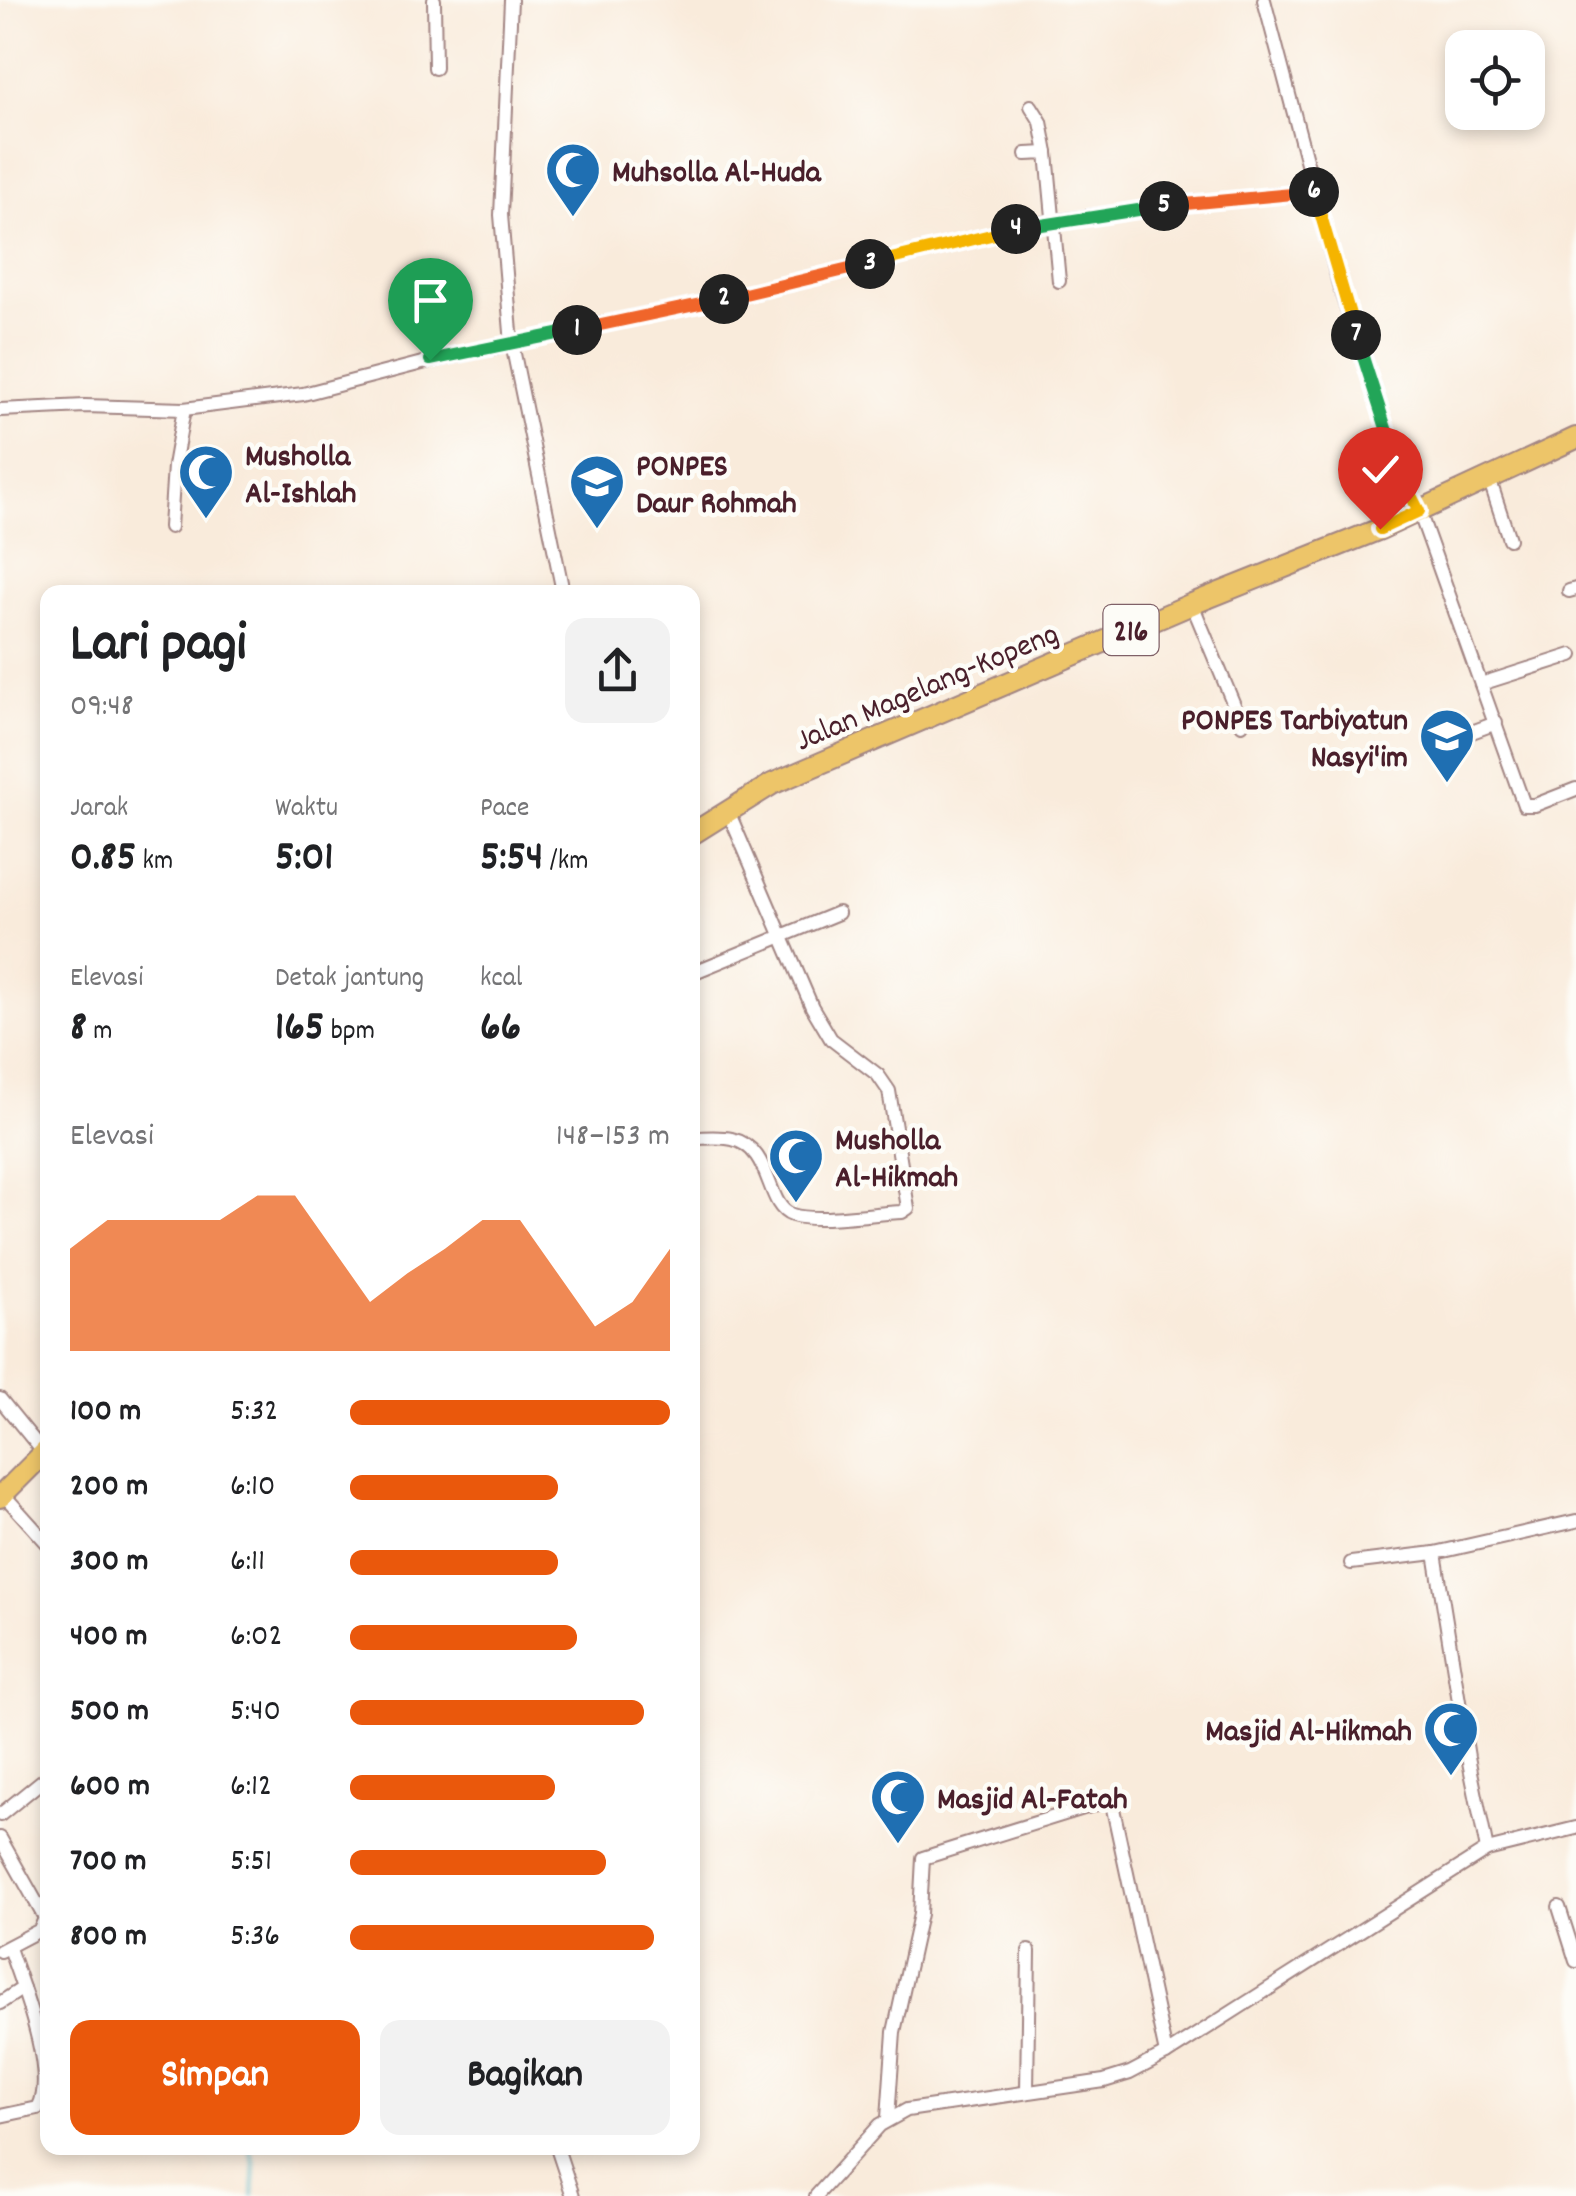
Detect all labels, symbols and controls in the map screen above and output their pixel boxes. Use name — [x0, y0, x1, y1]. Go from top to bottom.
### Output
map controls — [1445, 30, 1545, 130]
button: locate — [1445, 30, 1545, 130]
mosque icon: Muhsolla Al-Huda — [543, 140, 603, 219]
place label: Muhsolla Al-Huda — [612, 152, 822, 198]
pin: 6 — [1289, 167, 1339, 217]
text: 6 — [1307, 172, 1321, 212]
pin: 5 — [1139, 181, 1189, 231]
text: 5 — [1158, 186, 1170, 226]
pin: 4 — [991, 204, 1041, 254]
text: 4 — [1010, 209, 1022, 249]
pin: 3 — [845, 239, 895, 289]
text: 3 — [864, 244, 876, 284]
pin — [388, 258, 473, 361]
icon: arrive — [403, 273, 458, 328]
pin: 2 — [699, 274, 749, 324]
text: 2 — [718, 279, 730, 319]
pin: 1 — [552, 305, 602, 355]
text: 1 — [574, 310, 580, 350]
pin: 7 — [1331, 310, 1381, 360]
text: 7 — [1351, 315, 1361, 355]
pin — [1338, 427, 1423, 530]
place label: Musholla Al-Ishlah — [245, 436, 356, 519]
mosque icon: Musholla Al-Ishlah — [176, 442, 236, 521]
icon: check — [1353, 442, 1408, 497]
place label: PONPES Daur Rohmah — [636, 446, 797, 529]
school or university icon: PONPES Daur Rohmah — [567, 452, 627, 531]
road number: 216 — [1104, 605, 1158, 655]
text: Lari pagi — [70, 608, 247, 687]
street label: Jalan Magelang-Kopeng — [789, 613, 1067, 766]
button: share — [565, 618, 670, 723]
text: 09:48 — [70, 685, 134, 731]
place label: PONPES Tarbiyatun Nasyi'im — [1181, 700, 1408, 783]
school or university icon: PONPES Tarbiyatun Nasyi'im — [1417, 706, 1477, 785]
text: Jarak — [70, 790, 128, 830]
text: Waktu — [275, 790, 338, 830]
text: Pace — [480, 790, 529, 830]
text: 0.85 — [70, 830, 136, 890]
text: 5:01 — [275, 830, 334, 890]
text: 5:54 — [480, 830, 543, 890]
text: km — [136, 843, 173, 883]
text: /km — [543, 843, 588, 883]
text: Elevasi — [70, 960, 143, 1000]
text: Detak jantung — [275, 960, 424, 1000]
text: kcal — [480, 960, 523, 1000]
text: 8 — [70, 1000, 87, 1060]
text: 165 — [275, 1000, 324, 1060]
text: 66 — [480, 1000, 521, 1060]
text: m — [87, 1013, 113, 1053]
text: bpm — [324, 1013, 375, 1053]
text: Elevasi — [70, 1115, 154, 1161]
text: 148–153 m — [556, 1115, 670, 1161]
place label: Musholla Al-Hikmah — [835, 1120, 958, 1203]
mosque icon: Musholla Al-Hikmah — [766, 1126, 826, 1205]
text: 100 m — [70, 1390, 141, 1436]
text: 5:32 — [230, 1390, 278, 1436]
text: 200 m — [70, 1465, 148, 1511]
text: 6:10 — [230, 1465, 275, 1511]
text: 300 m — [70, 1540, 148, 1586]
text: 6:11 — [230, 1540, 265, 1586]
text: 400 m — [70, 1615, 147, 1661]
text: 6:02 — [230, 1615, 282, 1661]
text: 500 m — [70, 1690, 149, 1736]
text: 5:40 — [230, 1690, 281, 1736]
mosque icon: Masjid Al-Hikmah — [1421, 1699, 1481, 1778]
place label: Masjid Al-Hikmah — [1205, 1711, 1412, 1757]
text: 600 m — [70, 1765, 150, 1811]
text: 6:12 — [230, 1765, 272, 1811]
mosque icon: Masjid Al-Fatah — [868, 1767, 928, 1846]
place label: Masjid Al-Fatah — [937, 1779, 1128, 1825]
text: 700 m — [70, 1840, 146, 1886]
text: 5:51 — [230, 1840, 272, 1886]
text: 800 m — [70, 1915, 147, 1961]
text: 5:36 — [230, 1915, 280, 1961]
button: Simpan — [70, 2020, 360, 2135]
button: Bagikan — [380, 2020, 670, 2135]

